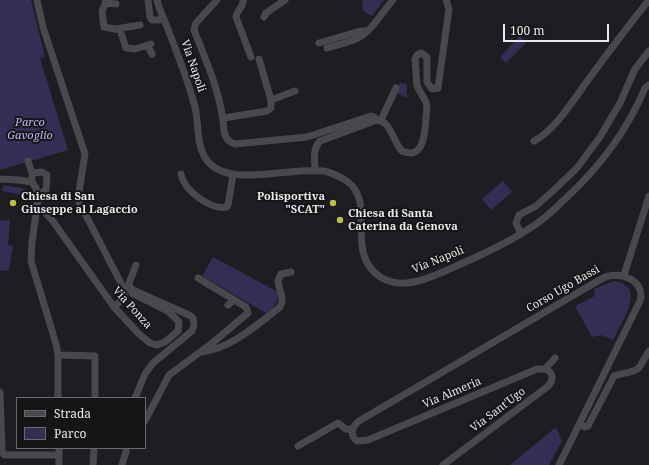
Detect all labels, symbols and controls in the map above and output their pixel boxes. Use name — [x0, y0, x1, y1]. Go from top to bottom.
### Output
scale bar — [505, 16, 611, 42]
text: 100 m — [510, 22, 545, 39]
street label: Via Napoli — [178, 38, 208, 94]
park label: Parco Gavoglio — [7, 116, 53, 142]
place label: Chiesa di San Giuseppe al Lagaccio — [21, 190, 138, 216]
place label: Polisportiva "SCAT" — [257, 190, 325, 216]
marker: Chiesa di San Giuseppe al Lagaccio — [8, 198, 18, 208]
marker: Polisportiva "SCAT" — [328, 198, 338, 208]
place label: Chiesa di Santa Caterina da Genova — [348, 207, 458, 233]
marker: Chiesa di Santa Caterina da Genova — [335, 215, 345, 225]
street label: Via Napoli — [410, 244, 466, 276]
street label: Corso Ugo Bassi — [524, 263, 602, 315]
street label: Via Ponza — [110, 284, 154, 332]
street label: Via Almeria — [421, 375, 483, 411]
street label: Via Sant'Ugo — [468, 385, 528, 435]
legend — [16, 397, 146, 449]
text: Strada — [54, 405, 91, 422]
text: Parco — [54, 425, 86, 442]

